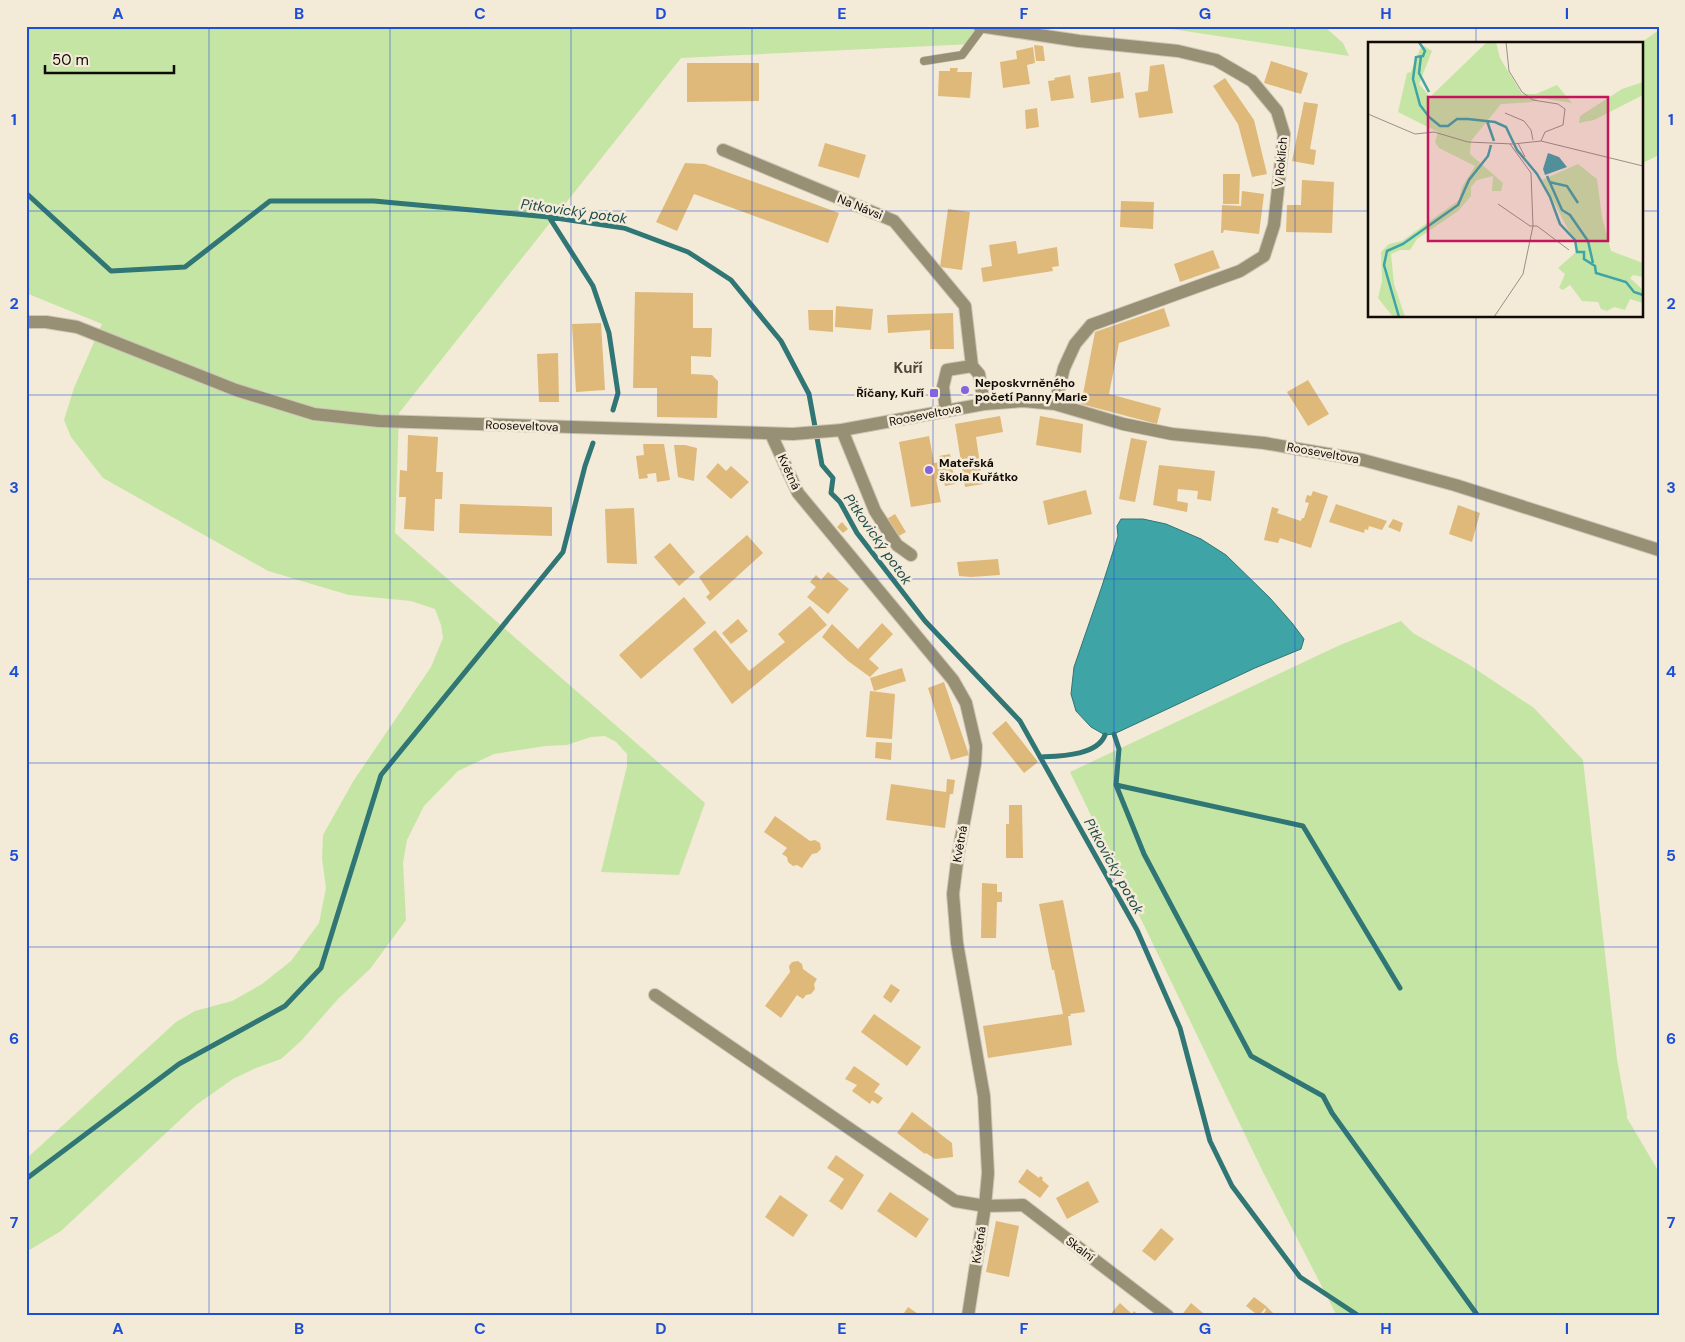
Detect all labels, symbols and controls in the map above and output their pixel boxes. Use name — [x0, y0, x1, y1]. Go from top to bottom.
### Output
text: A — [112, 3, 124, 24]
text: B — [294, 3, 304, 24]
text: C — [474, 3, 486, 24]
text: D — [655, 3, 667, 24]
text: E — [837, 3, 847, 24]
text: F — [1020, 3, 1029, 24]
text: G — [1199, 3, 1211, 24]
text: H — [1380, 3, 1392, 24]
text: I — [1565, 3, 1569, 24]
scale bar — [45, 42, 174, 74]
inset map — [1368, 42, 1642, 318]
text: 50 m — [52, 50, 89, 70]
text: 1 — [11, 109, 17, 130]
text: 1 — [1668, 109, 1674, 130]
street label: V Roklích — [1271, 136, 1291, 188]
street label: Na Návsi — [835, 191, 885, 223]
water label: Pitkovický potok — [520, 195, 629, 227]
text: 2 — [9, 293, 19, 314]
text: 2 — [1666, 293, 1676, 314]
district label: Kuří — [893, 358, 923, 378]
place label: Neposkvrněného početí Panny Marie — [975, 375, 1088, 405]
marker: Neposkvrněného početí Panny Marie — [959, 384, 971, 396]
place label: Říčany, Kuří — [856, 385, 925, 401]
marker: Říčany, Kuří — [928, 387, 940, 399]
street label: Rooseveltova — [888, 400, 962, 430]
street label: Rooseveltova — [485, 417, 559, 435]
street label: Rooseveltova — [1286, 439, 1360, 467]
street label: Květná — [774, 452, 804, 492]
place label: Mateřská škola Kuřátko — [939, 455, 1018, 485]
marker: Mateřská škola Kuřátko — [923, 464, 935, 476]
text: 3 — [9, 477, 19, 498]
text: 3 — [1666, 477, 1676, 498]
water label: Pitkovický potok — [840, 490, 917, 589]
text: 4 — [9, 661, 19, 682]
text: 4 — [1666, 661, 1676, 682]
water label: Pitkovický potok — [1080, 815, 1148, 918]
street label: Květná — [949, 824, 971, 864]
text: 5 — [9, 845, 19, 866]
text: 5 — [1666, 845, 1676, 866]
text: 6 — [9, 1028, 19, 1049]
text: 6 — [1666, 1028, 1676, 1049]
text: 7 — [10, 1212, 19, 1233]
text: 7 — [1667, 1212, 1676, 1233]
street label: Květná — [968, 1225, 990, 1265]
street label: Skalní — [1063, 1233, 1098, 1265]
text: A — [112, 1318, 124, 1339]
text: B — [294, 1318, 304, 1339]
text: C — [474, 1318, 486, 1339]
text: D — [655, 1318, 667, 1339]
text: E — [837, 1318, 847, 1339]
text: F — [1020, 1318, 1029, 1339]
text: G — [1199, 1318, 1211, 1339]
text: H — [1380, 1318, 1392, 1339]
text: I — [1565, 1318, 1569, 1339]

